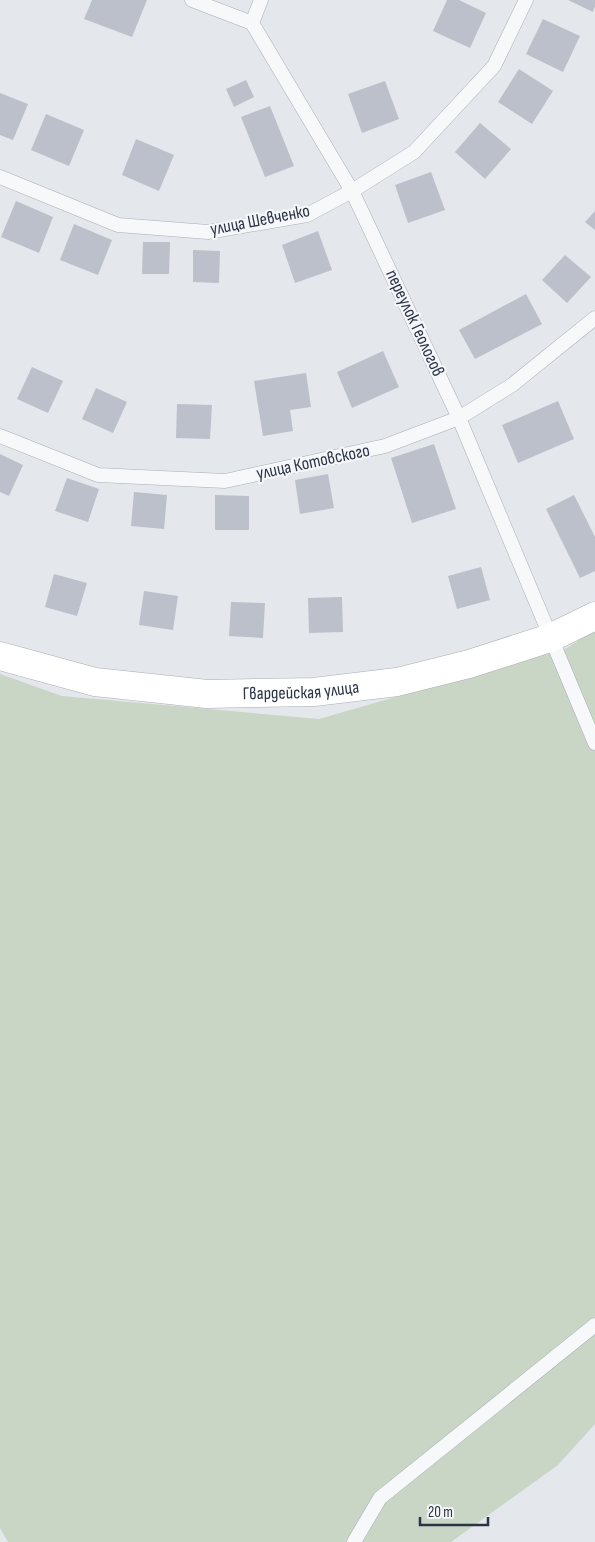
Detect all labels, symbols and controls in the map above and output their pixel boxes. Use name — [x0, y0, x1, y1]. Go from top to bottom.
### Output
street label: улица Шевченко — [208, 200, 312, 240]
street label: переулок Геологов — [381, 266, 449, 380]
street label: улица Котовского — [254, 440, 372, 484]
street label: Гвардейская улица — [242, 676, 360, 704]
scale bar — [420, 1494, 488, 1526]
text: 20 m — [428, 1503, 453, 1522]

